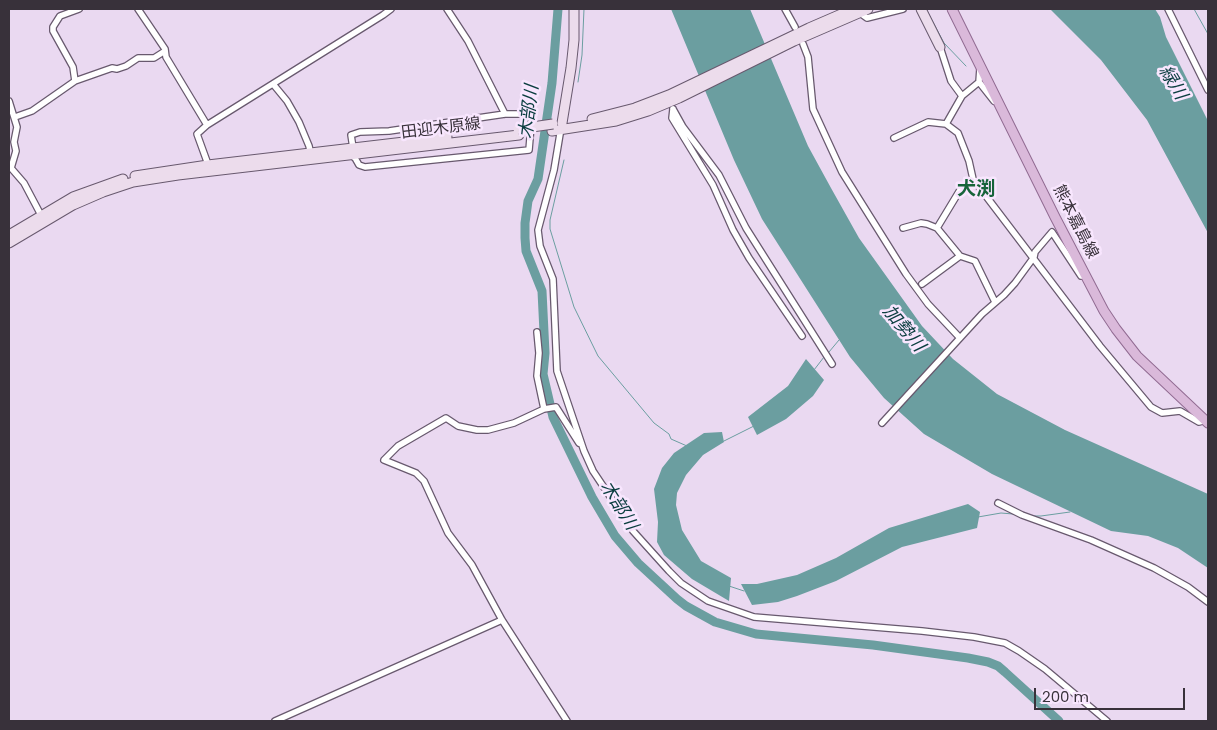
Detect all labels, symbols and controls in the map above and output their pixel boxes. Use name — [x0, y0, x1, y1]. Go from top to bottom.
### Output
water label: 緑川 — [1153, 62, 1191, 104]
water label: 木部川 — [516, 84, 544, 140]
street label: 田迎木原線 — [400, 115, 482, 143]
district label: 犬渕 — [957, 179, 995, 201]
street label: 熊本嘉島線 — [1048, 182, 1102, 262]
water label: 加勢川 — [877, 301, 929, 357]
water label: 木部川 — [595, 477, 641, 535]
scale bar — [1037, 678, 1188, 710]
text: 200 m — [1042, 686, 1089, 707]

